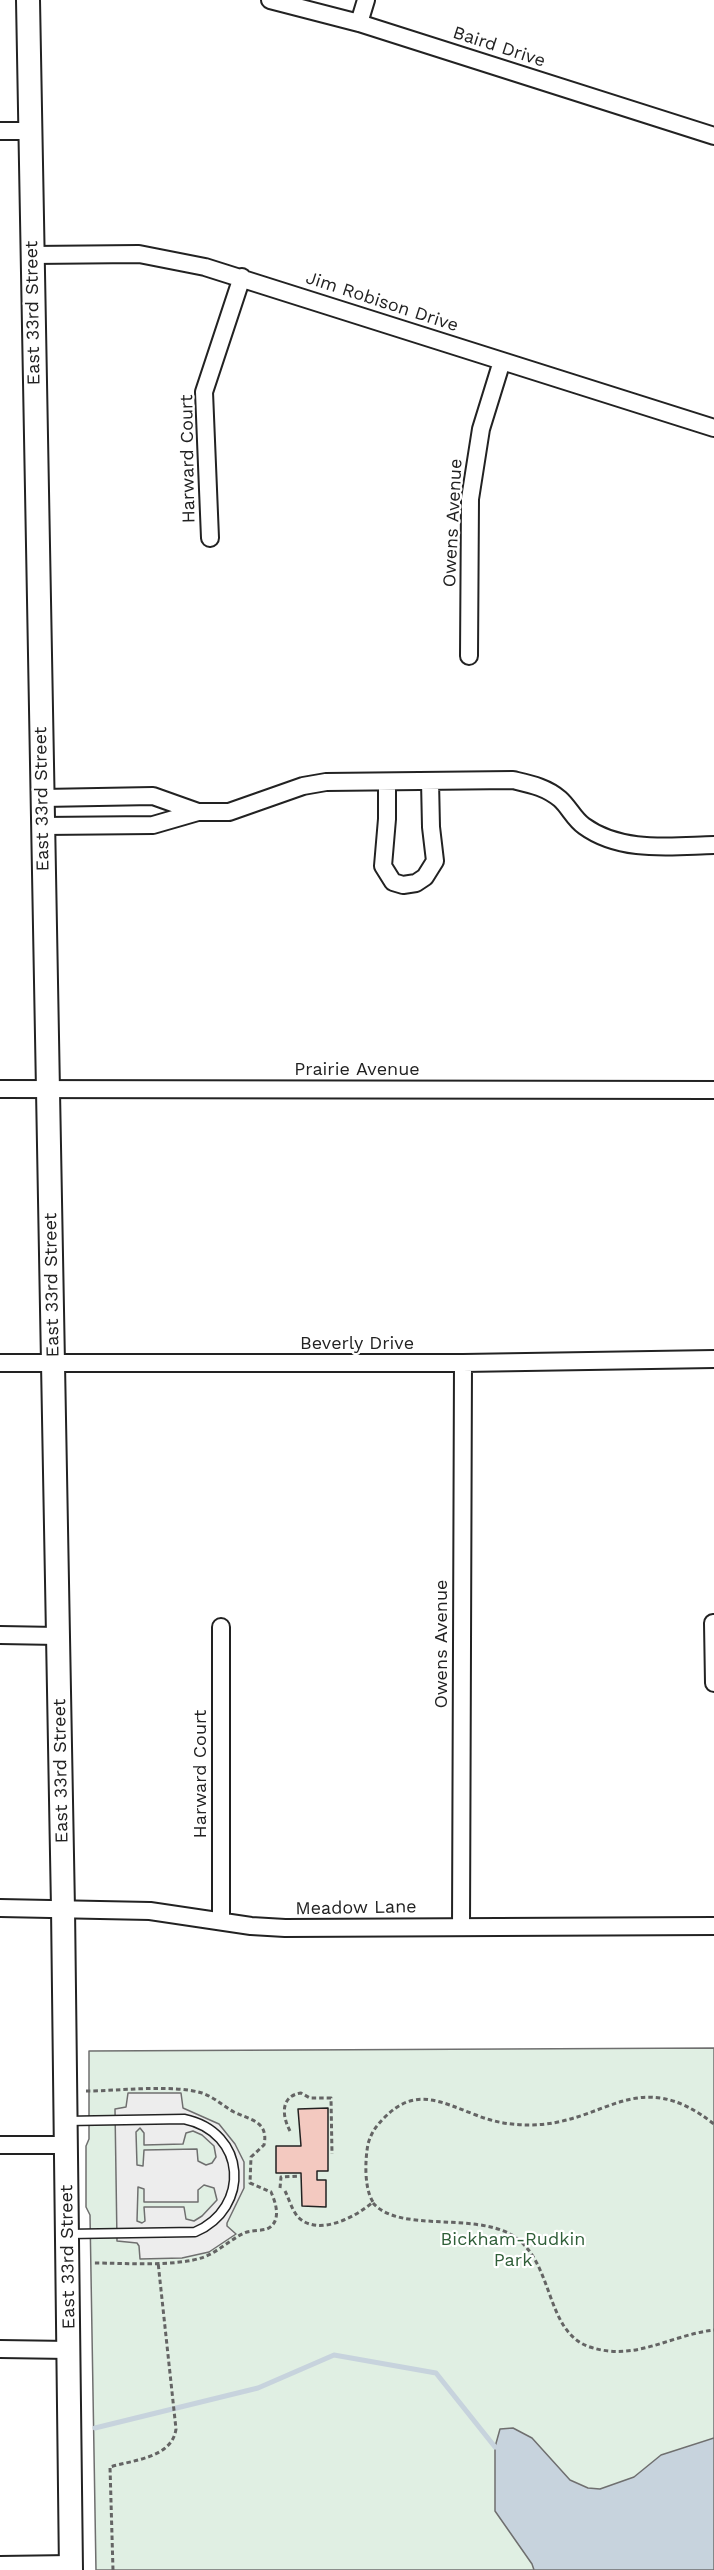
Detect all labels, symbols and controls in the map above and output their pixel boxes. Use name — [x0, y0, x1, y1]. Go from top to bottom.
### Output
street label: Baird Drive — [450, 22, 548, 72]
street label: East 33rd Street — [21, 241, 45, 385]
street label: Jim Robison Drive — [303, 267, 461, 337]
street label: Harward Court — [176, 394, 200, 524]
street label: Owens Avenue — [439, 458, 467, 588]
street label: East 33rd Street — [30, 727, 54, 871]
street label: Prairie Avenue — [294, 1059, 420, 1081]
street label: East 33rd Street — [40, 1213, 64, 1357]
street label: Beverly Drive — [300, 1333, 414, 1355]
street label: Owens Avenue — [431, 1580, 453, 1708]
street label: East 33rd Street — [49, 1699, 73, 1843]
street label: Harward Court — [190, 1710, 212, 1838]
street label: Meadow Lane — [295, 1896, 417, 1920]
street label: East 33rd Street — [56, 2185, 80, 2329]
park label: Bickham-Rudkin Park — [441, 2229, 585, 2272]

